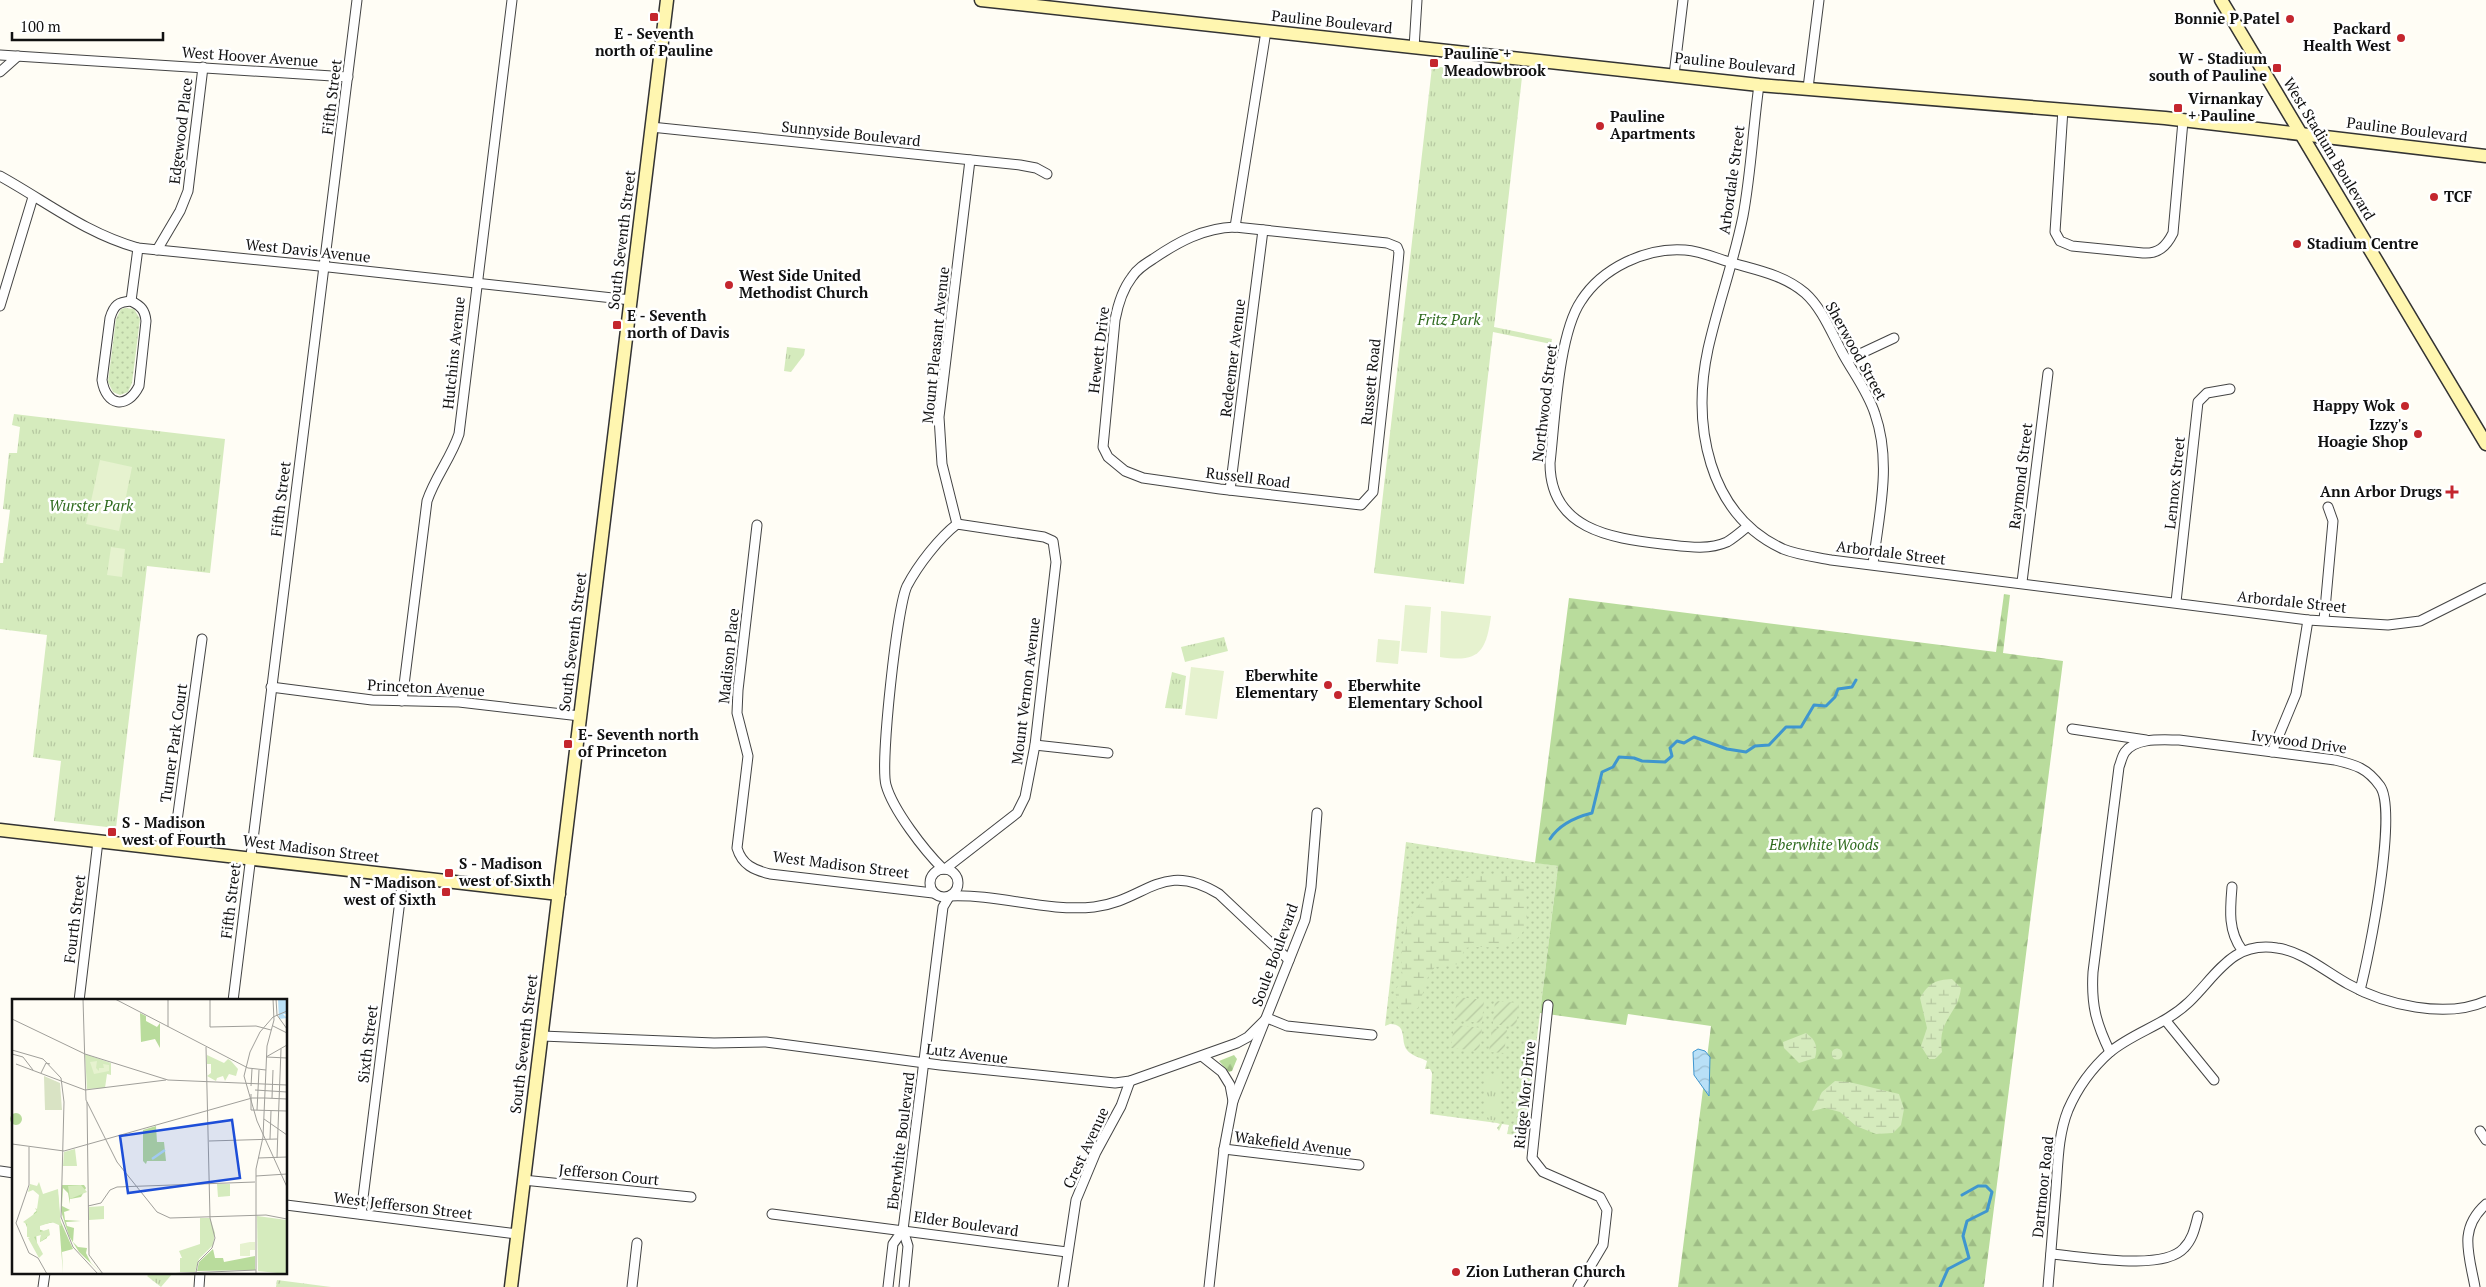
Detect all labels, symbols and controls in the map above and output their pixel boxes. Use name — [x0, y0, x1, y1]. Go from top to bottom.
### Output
street label: Pauline Boulevard — [1271, 5, 1394, 37]
place label: Bonnie P Patel — [2174, 8, 2280, 28]
scale bar — [12, 10, 164, 42]
marker: E - Seventh north of Pauline — [648, 11, 660, 23]
marker: Bonnie P Patel — [2284, 13, 2296, 25]
text: 100 m — [20, 16, 61, 36]
place label: Packard Health West — [2303, 18, 2391, 55]
place label: E - Seventh north of Pauline — [595, 23, 713, 60]
marker: Packard Health West — [2395, 32, 2407, 44]
street label: West Hoover Avenue — [181, 41, 319, 71]
place label: Pauline + Meadowbrook — [1444, 43, 1546, 80]
street label: Pauline Boulevard — [1674, 47, 1797, 79]
place label: W - Stadium south of Pauline — [2149, 48, 2267, 85]
marker: Pauline + Meadowbrook — [1428, 57, 1440, 69]
street label: Fifth Street — [316, 58, 346, 136]
marker: W - Stadium south of Pauline — [2271, 62, 2283, 74]
street label: West Stadium Boulevard — [2279, 74, 2380, 223]
street label: Edgewood Place — [164, 77, 196, 185]
place label: Virnankay + Pauline — [2188, 88, 2264, 125]
marker: Virnankay + Pauline — [2172, 102, 2184, 114]
place label: Pauline Apartments — [1610, 106, 1695, 143]
street label: Pauline Boulevard — [2346, 112, 2469, 146]
street label: Sunnyside Boulevard — [781, 116, 922, 150]
marker: Pauline Apartments — [1594, 120, 1606, 132]
street label: Arbordale Street — [1713, 124, 1749, 236]
street label: South Seventh Street — [603, 169, 640, 311]
place label: TCF — [2444, 186, 2472, 206]
marker: TCF — [2428, 191, 2440, 203]
street label: West Davis Avenue — [245, 233, 372, 267]
place label: Stadium Centre — [2307, 233, 2419, 253]
marker: Stadium Centre — [2291, 238, 2303, 250]
place label: West Side United Methodist Church — [739, 265, 869, 302]
street label: Mount Pleasant Avenue — [917, 265, 953, 424]
marker: West Side United Methodist Church — [723, 279, 735, 291]
street label: Hutchins Avenue — [437, 296, 469, 410]
street label: Redeemer Avenue — [1215, 298, 1249, 418]
street label: Sherwood Street — [1822, 298, 1892, 404]
place label: E - Seventh north of Davis — [627, 305, 730, 342]
street label: Hewett Drive — [1083, 305, 1113, 394]
park label: Fritz Park — [1417, 309, 1481, 329]
marker: E - Seventh north of Davis — [611, 319, 623, 331]
street label: Russett Road — [1356, 338, 1384, 426]
street label: Northwood Street — [1527, 342, 1561, 463]
place label: Happy Wok — [2313, 395, 2395, 415]
marker: Happy Wok — [2399, 400, 2411, 412]
place label: Izzy's Hoagie Shop — [2318, 414, 2408, 451]
street label: Raymond Street — [2004, 421, 2036, 530]
marker: Izzy's Hoagie Shop — [2412, 428, 2424, 440]
street label: Lennox Street — [2159, 435, 2189, 530]
street label: Fifth Street — [265, 460, 295, 538]
street label: Russell Road — [1205, 462, 1291, 492]
place label: Ann Arbor Drugs — [2320, 481, 2442, 501]
marker: Ann Arbor Drugs — [2446, 486, 2458, 498]
park label: Wurster Park — [49, 495, 134, 515]
street label: Arbordale Street — [1835, 535, 1947, 569]
street label: South Seventh Street — [554, 571, 591, 713]
street label: Arbordale Street — [2236, 585, 2348, 617]
street label: Madison Place — [713, 607, 743, 705]
street label: Mount Vernon Avenue — [1006, 616, 1044, 766]
place label: Eberwhite Elementary — [1235, 665, 1319, 702]
street label: Princeton Avenue — [367, 674, 485, 700]
place label: Eberwhite Elementary School — [1348, 675, 1483, 712]
marker: Eberwhite Elementary — [1322, 679, 1334, 691]
street label: Turner Park Court — [155, 682, 191, 804]
marker: Eberwhite Elementary School — [1332, 689, 1344, 701]
place label: E- Seventh north of Princeton — [578, 724, 699, 761]
street label: Ivywood Drive — [2250, 724, 2348, 758]
marker: E- Seventh north of Princeton — [562, 738, 574, 750]
place label: S - Madison west of Fourth — [121, 812, 226, 849]
marker: S - Madison west of Fourth — [106, 826, 118, 838]
street label: West Madison Street — [242, 830, 381, 866]
park label: Eberwhite Woods — [1768, 834, 1879, 854]
street label: West Madison Street — [772, 846, 911, 882]
place label: S - Madison west of Sixth — [458, 853, 552, 890]
street label: Fifth Street — [215, 862, 245, 940]
marker: S - Madison west of Sixth — [443, 867, 455, 879]
place label: N - Madison west of Sixth — [343, 872, 436, 909]
street label: Fourth Street — [59, 873, 89, 964]
marker: N - Madison west of Sixth — [440, 886, 452, 898]
street label: Soule Boulevard — [1246, 901, 1302, 1009]
street label: South Seventh Street — [505, 973, 542, 1115]
inset map — [12, 999, 288, 1274]
street label: Sixth Street — [352, 1003, 382, 1084]
street label: Lutz Avenue — [925, 1038, 1009, 1068]
street label: Ridge Mor Drive — [1508, 1040, 1540, 1150]
street label: Eberwhite Boulevard — [882, 1071, 918, 1211]
street label: Crest Avenue — [1058, 1104, 1113, 1191]
street label: Wakefield Avenue — [1234, 1126, 1353, 1160]
street label: Dartmoor Road — [2027, 1135, 2057, 1239]
street label: Jefferson Court — [558, 1159, 661, 1189]
street label: West Jefferson Street — [333, 1187, 474, 1223]
street label: Elder Boulevard — [912, 1206, 1020, 1240]
place label: Zion Lutheran Church — [1466, 1261, 1626, 1281]
marker: Zion Lutheran Church — [1450, 1266, 1462, 1278]

